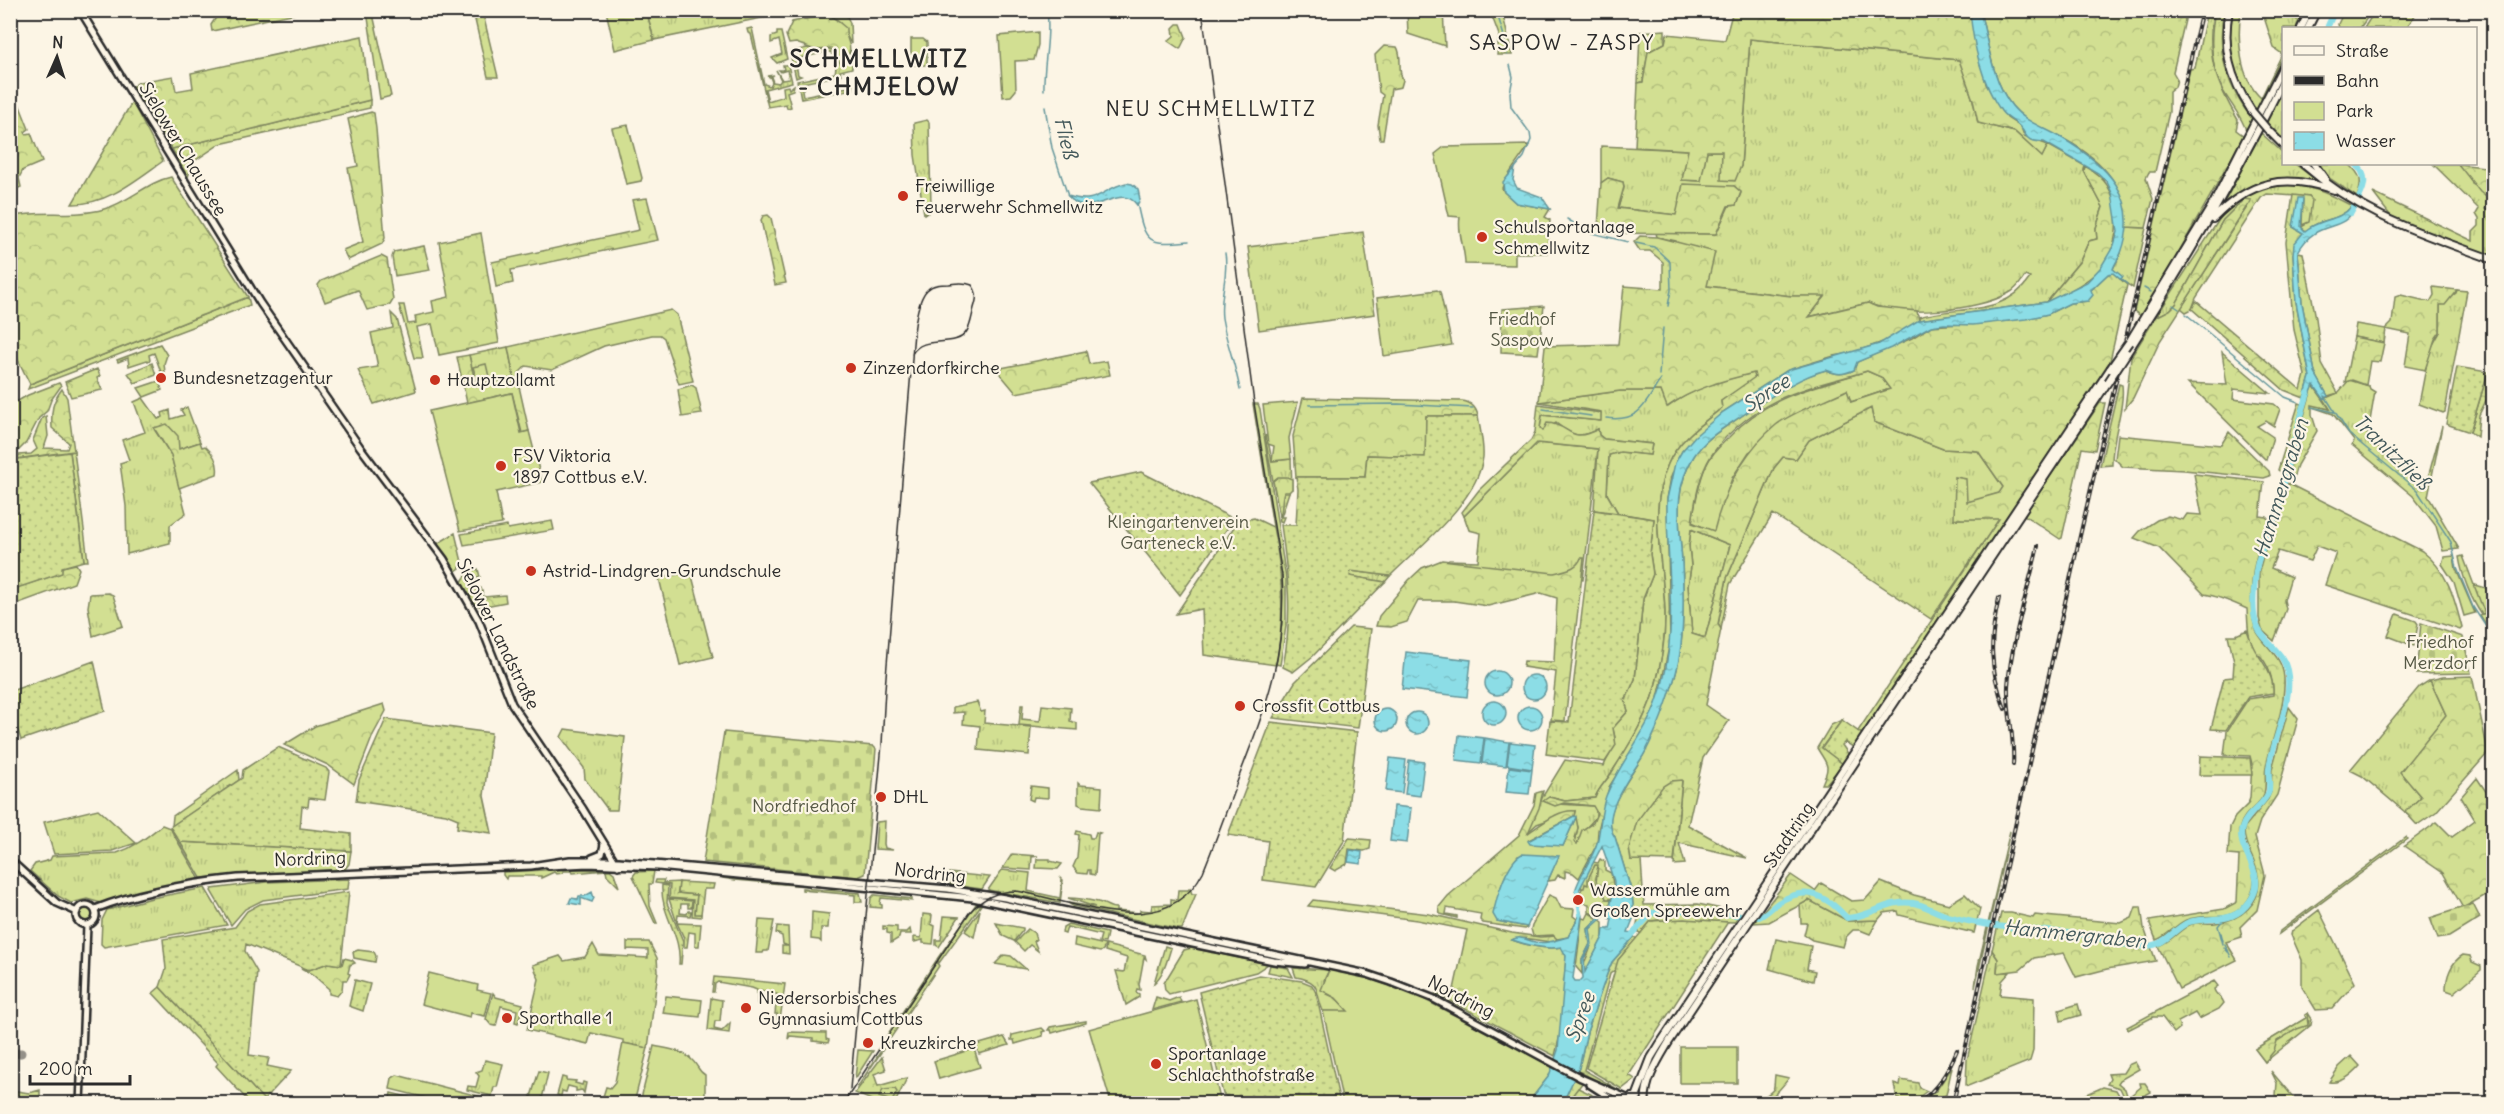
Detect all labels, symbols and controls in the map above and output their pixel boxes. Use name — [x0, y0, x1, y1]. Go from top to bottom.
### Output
north arrow — [27, 27, 87, 87]
legend — [2282, 27, 2477, 165]
district label: SASPOW - ZASPY — [1469, 29, 1655, 56]
text: N — [52, 32, 64, 52]
text: Straße — [2336, 39, 2389, 62]
district label: SCHMELLWITZ - CHMJELOW — [790, 43, 968, 101]
text: Bahn — [2336, 69, 2379, 92]
street label: Sielower Chaussee — [134, 78, 232, 220]
district label: NEU SCHMELLWITZ — [1106, 95, 1316, 122]
text: Park — [2336, 99, 2373, 122]
water label: Fließ — [1049, 115, 1084, 162]
text: Wasser — [2336, 129, 2396, 152]
place label: Freiwillige Feuerwehr Schmellwitz — [915, 174, 1104, 218]
marker: Freiwillige Feuerwehr Schmellwitz — [896, 189, 910, 203]
place label: Schulsportanlage Schmellwitz — [1494, 215, 1635, 259]
marker: Schulsportanlage Schmellwitz — [1475, 230, 1489, 244]
park label: Friedhof Saspow — [1488, 307, 1557, 351]
place label: Zinzendorfkirche — [863, 356, 1000, 379]
marker: Zinzendorfkirche — [844, 361, 858, 375]
place label: Bundesnetzagentur — [173, 366, 334, 389]
water label: Spree — [1737, 367, 1795, 417]
place label: Hauptzollamt — [447, 368, 555, 391]
marker: Bundesnetzagentur — [154, 371, 168, 385]
marker: Hauptzollamt — [428, 373, 442, 387]
water label: Tranitzfließ — [2348, 409, 2437, 495]
water label: Hammergraben — [2248, 415, 2314, 560]
place label: FSV Viktoria 1897 Cottbus e.V. — [513, 444, 647, 488]
marker: FSV Viktoria 1897 Cottbus e.V. — [494, 459, 508, 473]
park label: Kleingartenverein Garteneck e.V. — [1107, 510, 1249, 554]
street label: Sielower Landstraße — [452, 554, 545, 713]
place label: Astrid-Lindgren-Grundschule — [543, 559, 781, 582]
marker: Astrid-Lindgren-Grundschule — [524, 564, 538, 578]
park label: Friedhof Merzdorf — [2403, 630, 2478, 674]
place label: Crossfit Cottbus — [1252, 694, 1380, 717]
marker: Crossfit Cottbus — [1233, 699, 1247, 713]
place label: DHL — [893, 785, 929, 808]
marker: DHL — [874, 790, 888, 804]
park label: Nordfriedhof — [752, 794, 857, 817]
street label: Stadtring — [1758, 797, 1819, 872]
street label: Nordring — [274, 846, 346, 871]
street label: Nordring — [893, 857, 967, 888]
place label: Wassermühle am Großen Spreewehr — [1590, 878, 1743, 922]
marker: Wassermühle am Großen Spreewehr — [1571, 893, 1585, 907]
water label: Hammergraben — [2002, 914, 2148, 953]
street label: Nordring — [1424, 970, 1499, 1023]
place label: Niedersorbisches Gymnasium Cottbus — [758, 986, 923, 1030]
water label: Spree — [1559, 987, 1601, 1045]
marker: Niedersorbisches Gymnasium Cottbus — [739, 1001, 753, 1015]
place label: Sporthalle 1 — [519, 1006, 613, 1029]
marker: Sporthalle 1 — [500, 1011, 514, 1025]
place label: Kreuzkirche — [880, 1031, 976, 1054]
marker: Kreuzkirche — [861, 1036, 875, 1050]
place label: Sportanlage Schlachthofstraße — [1168, 1042, 1315, 1086]
scale bar — [30, 1048, 130, 1086]
text: 200 m — [39, 1057, 93, 1080]
marker: Sportanlage Schlachthofstraße — [1149, 1057, 1163, 1071]

